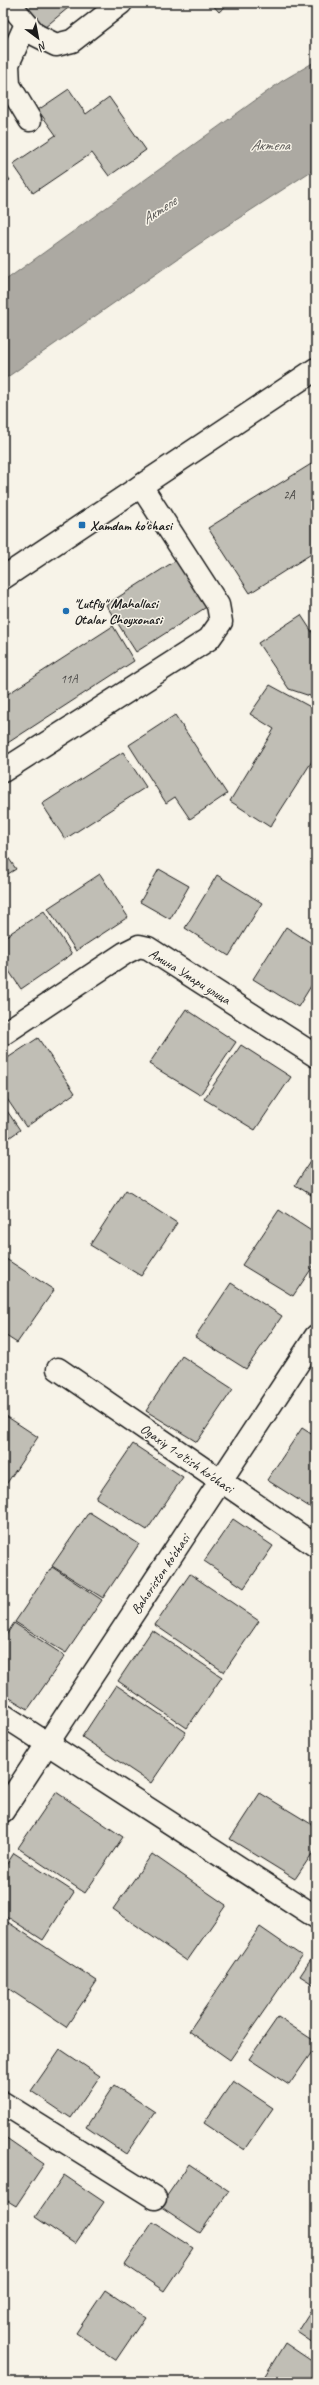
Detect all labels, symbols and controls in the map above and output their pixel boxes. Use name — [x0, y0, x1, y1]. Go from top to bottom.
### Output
north arrow — [18, 18, 58, 58]
text: N — [35, 39, 50, 55]
water label: Актепа — [251, 136, 291, 155]
water label: Актепе — [138, 191, 182, 229]
house number: 2A — [283, 487, 296, 503]
place label: Xamdam ko'chasi — [90, 517, 174, 534]
marker: Xamdam ko'chasi — [77, 520, 87, 530]
place label: "Lutfiy" Mahallasi Otalar Choyxonasi — [74, 595, 164, 628]
marker: "Lutfiy" Mahallasi Otalar Choyxonasi — [61, 606, 71, 616]
house number: 11А — [61, 671, 78, 687]
street label: Амина Умари улица — [146, 945, 234, 1009]
street label: Ogaxiy 1-o'tish ko'chasi — [137, 1420, 238, 1498]
street label: Bahoriston ko'chasi — [127, 1529, 195, 1618]

